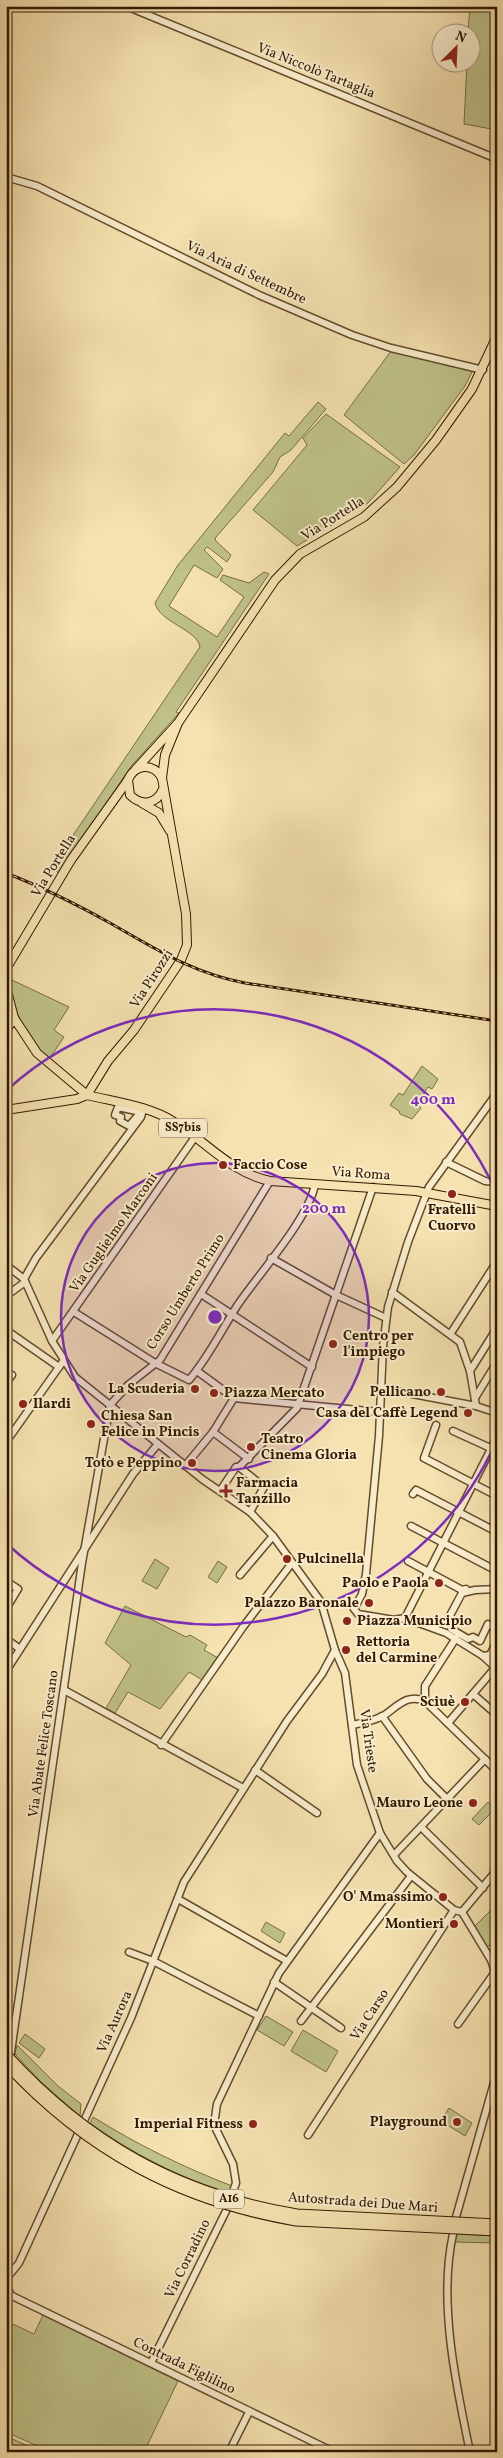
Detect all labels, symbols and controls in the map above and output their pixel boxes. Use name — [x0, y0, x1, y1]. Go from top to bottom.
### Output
north arrow — [430, 22, 480, 72]
text: N — [452, 27, 469, 48]
street label: Via Niccolò Tartaglia — [254, 39, 378, 103]
street label: Via Aria di Settembre — [183, 237, 310, 309]
street label: Via Portella — [298, 492, 368, 546]
street label: Via Portella — [27, 831, 81, 901]
street label: Via Pirozzi — [126, 946, 178, 1012]
text: 400 m — [411, 1090, 456, 1111]
road number: SS7bis — [159, 1118, 207, 1138]
place label: Faccio Cose — [233, 1156, 307, 1175]
marker: Faccio Cose — [217, 1159, 229, 1171]
street label: Via Roma — [331, 1162, 391, 1186]
street label: Via Guglielmo Marconi — [65, 1169, 163, 1297]
marker: Fratelli Cuorvo — [446, 1188, 458, 1200]
text: 200 m — [302, 1199, 346, 1220]
place label: Fratelli Cuorvo — [428, 1201, 476, 1236]
street label: Corso Umberto Primo — [142, 1230, 230, 1354]
centre of rings — [206, 1308, 224, 1326]
place label: Centro per l'impiego — [343, 1327, 414, 1362]
marker: Centro per l'impiego — [327, 1338, 339, 1350]
place label: La Scuderia — [108, 1380, 185, 1399]
marker: La Scuderia — [189, 1383, 201, 1395]
place label: Pellicano — [370, 1383, 431, 1402]
place label: Piazza Mercato — [224, 1384, 325, 1403]
marker: Pellicano — [435, 1386, 447, 1398]
marker: Piazza Mercato — [208, 1387, 220, 1399]
place label: Ilardi — [33, 1395, 71, 1414]
marker: Ilardi — [17, 1398, 29, 1410]
place label: Casa del Caffè Legend — [316, 1404, 458, 1423]
place label: Chiesa San Felice in Pincis — [101, 1407, 199, 1442]
marker: Casa del Caffè Legend — [462, 1407, 474, 1419]
marker: Chiesa San Felice in Pincis — [85, 1418, 97, 1430]
place label: Teatro Cinema Gloria — [261, 1430, 357, 1465]
marker: Teatro Cinema Gloria — [245, 1441, 257, 1453]
place label: Totò e Peppino — [85, 1454, 182, 1473]
marker: Totò e Peppino — [186, 1457, 198, 1469]
place label: Farmacia Tanzillo — [236, 1474, 298, 1509]
marker: Farmacia Tanzillo — [220, 1485, 232, 1497]
place label: Pulcinella — [297, 1550, 364, 1569]
marker: Pulcinella — [281, 1553, 293, 1565]
place label: Paolo e Paola — [342, 1574, 429, 1593]
marker: Paolo e Paola — [433, 1577, 445, 1589]
place label: Palazzo Baronale — [245, 1594, 359, 1613]
marker: Palazzo Baronale — [363, 1597, 375, 1609]
place label: Piazza Municipio — [357, 1612, 472, 1631]
marker: Piazza Municipio — [341, 1615, 353, 1627]
place label: Rettoria del Carmine — [356, 1633, 437, 1668]
marker: Rettoria del Carmine — [340, 1644, 352, 1656]
street label: Via Abate Felice Toscano — [24, 1669, 64, 1819]
place label: Sciuè — [420, 1693, 455, 1712]
marker: Sciuè — [459, 1696, 471, 1708]
street label: Via Trieste — [354, 1708, 382, 1774]
place label: Mauro Leone — [376, 1794, 463, 1813]
marker: Mauro Leone — [467, 1797, 479, 1809]
place label: O' Mmassimo — [343, 1888, 433, 1907]
marker: O' Mmassimo — [437, 1891, 449, 1903]
place label: Montieri — [385, 1915, 444, 1934]
marker: Montieri — [448, 1918, 460, 1930]
street label: Via Carso — [346, 1985, 394, 2045]
street label: Via Aurora — [93, 1988, 137, 2056]
place label: Playground — [370, 2113, 447, 2132]
place label: Imperial Fitness — [134, 2115, 243, 2134]
marker: Playground — [451, 2116, 463, 2128]
marker: Imperial Fitness — [247, 2118, 259, 2130]
street label: Autostrada dei Due Mari — [287, 2188, 439, 2218]
road number: A16 — [214, 2190, 244, 2208]
street label: Via Corradino — [161, 2216, 215, 2302]
street label: Contrada Figlilino — [130, 2333, 238, 2399]

